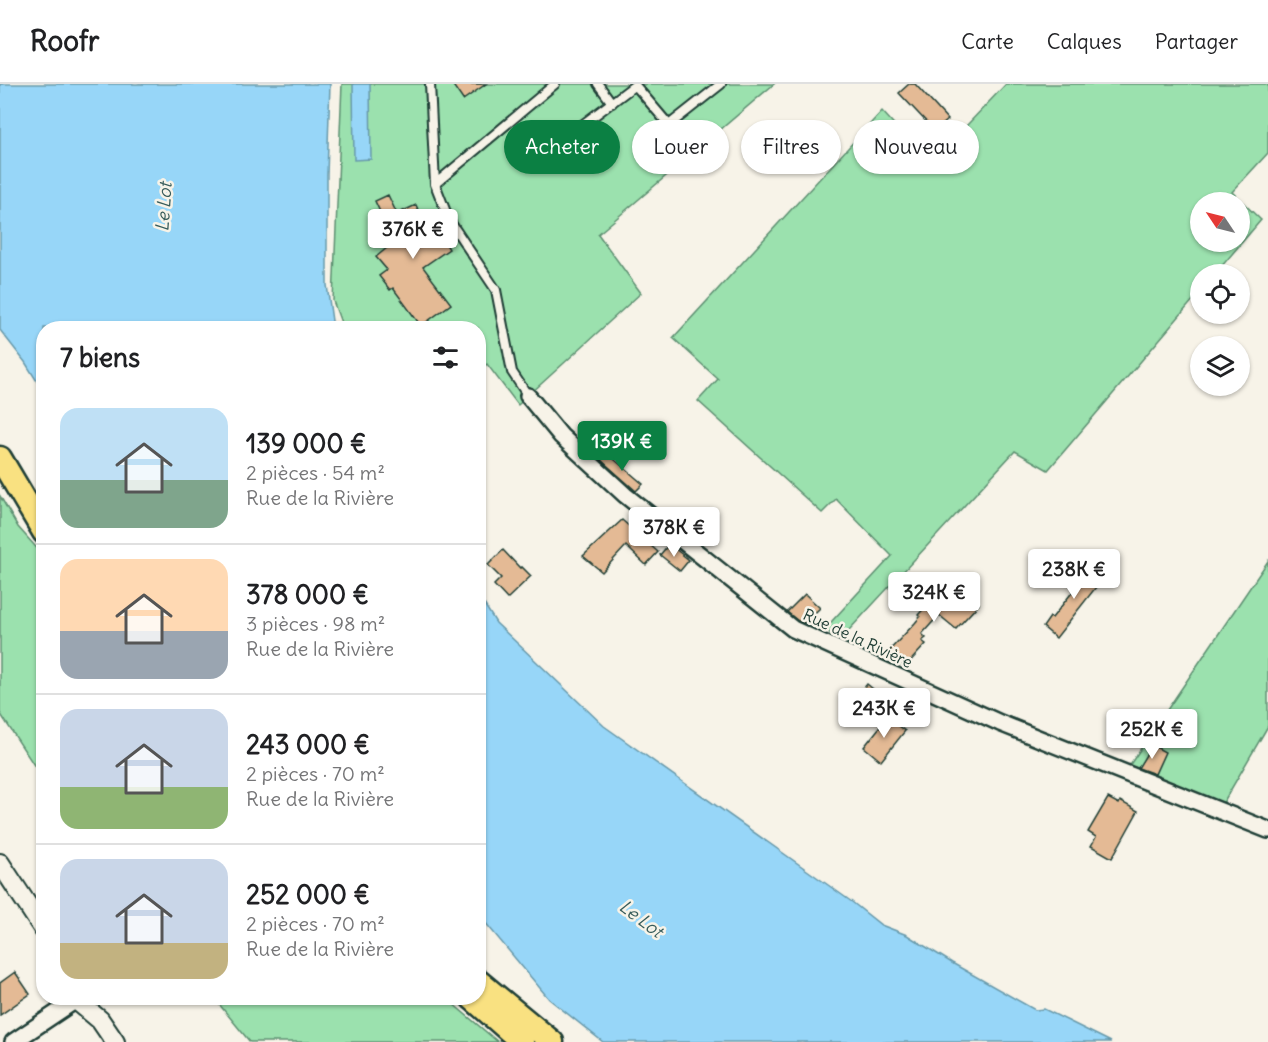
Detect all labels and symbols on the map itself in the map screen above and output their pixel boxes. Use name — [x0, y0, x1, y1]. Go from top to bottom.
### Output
water label: Le Lot — [150, 180, 177, 232]
north arrow — [1190, 192, 1250, 252]
pin: 376K € — [364, 209, 462, 260]
pin: 139K € — [573, 421, 671, 472]
pin: 378K € — [625, 507, 723, 558]
pin: 238K € — [1025, 549, 1123, 600]
pin: 324K € — [885, 572, 983, 623]
street label: Rue de la Rivière — [800, 604, 916, 672]
pin: 243K € — [835, 688, 933, 739]
pin: 252K € — [1103, 709, 1201, 760]
water label: Le Lot — [615, 895, 669, 944]

